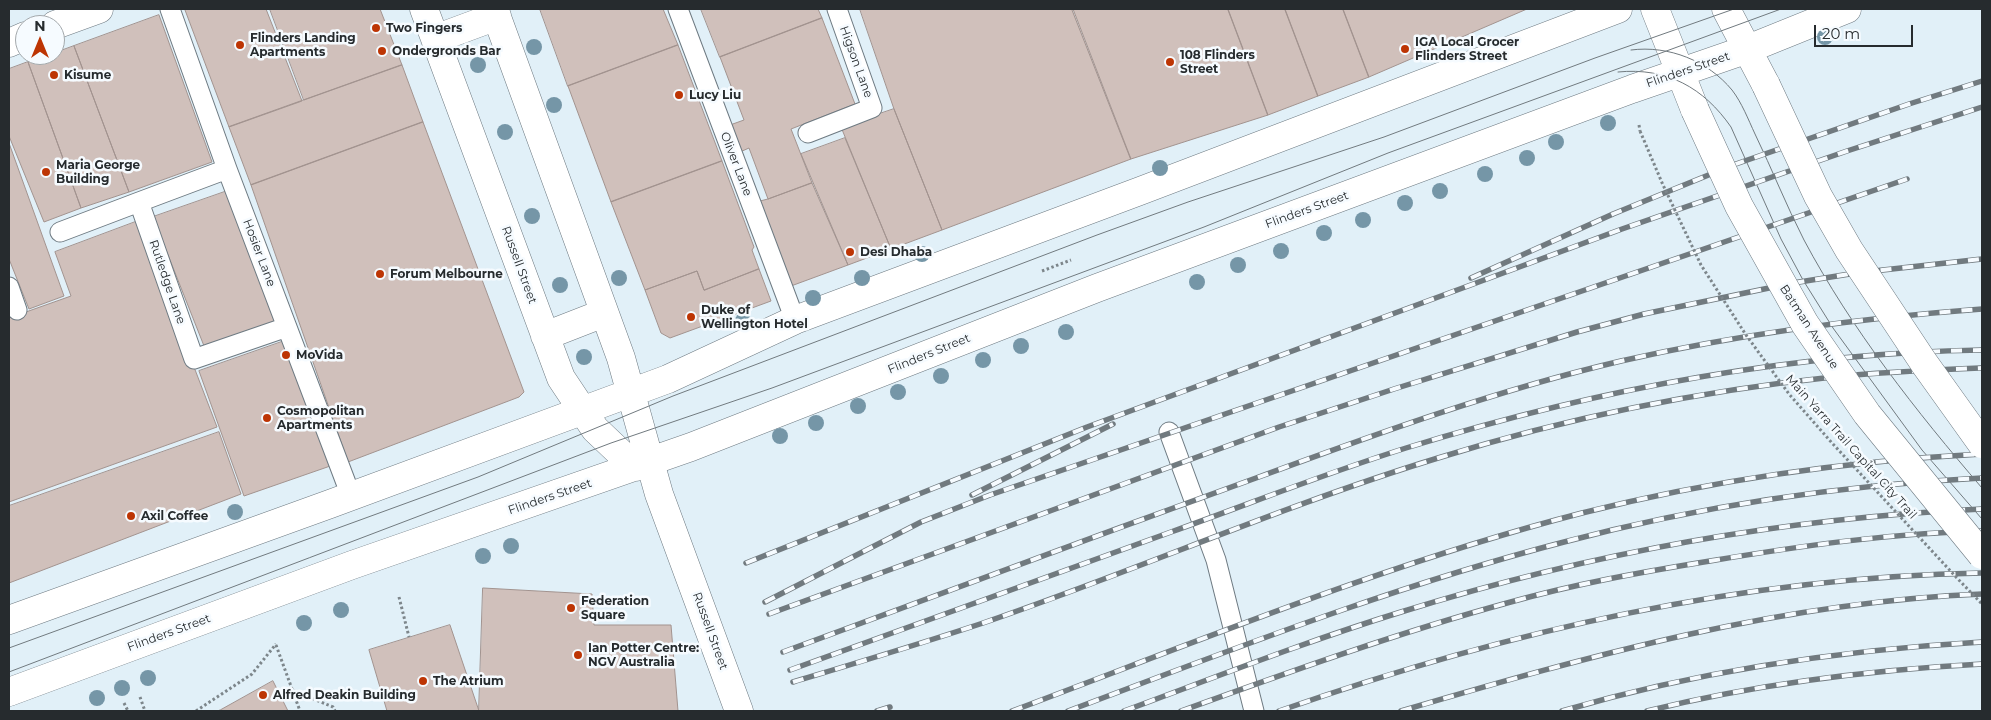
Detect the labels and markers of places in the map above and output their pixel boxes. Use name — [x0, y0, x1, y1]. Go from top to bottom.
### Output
place label: Two Fingers — [386, 21, 462, 35]
marker: Two Fingers — [370, 22, 382, 34]
place label: Flinders Landing Apartments — [250, 31, 356, 59]
place label: IGA Local Grocer Flinders Street — [1415, 35, 1519, 63]
marker: Flinders Landing Apartments — [234, 39, 246, 51]
marker: IGA Local Grocer Flinders Street — [1399, 43, 1411, 55]
place label: Ondergronds Bar — [392, 44, 501, 58]
marker: Ondergronds Bar — [376, 45, 388, 57]
place label: 108 Flinders Street — [1180, 48, 1255, 76]
marker: 108 Flinders Street — [1164, 56, 1176, 68]
place label: Kisume — [64, 68, 111, 82]
marker: Kisume — [48, 69, 60, 81]
place label: Lucy Liu — [689, 88, 741, 102]
marker: Lucy Liu — [673, 89, 685, 101]
place label: Maria George Building — [56, 158, 140, 186]
marker: Maria George Building — [40, 166, 52, 178]
place label: Desi Dhaba — [860, 245, 932, 259]
marker: Desi Dhaba — [844, 246, 856, 258]
place label: Forum Melbourne — [390, 267, 503, 281]
marker: Forum Melbourne — [374, 268, 386, 280]
place label: Duke of Wellington Hotel — [701, 303, 808, 331]
marker: Duke of Wellington Hotel — [685, 311, 697, 323]
place label: MoVida — [296, 348, 343, 362]
marker: MoVida — [280, 349, 292, 361]
place label: Cosmopolitan Apartments — [277, 404, 364, 432]
marker: Cosmopolitan Apartments — [261, 412, 273, 424]
place label: Axil Coffee — [141, 509, 208, 523]
marker: Axil Coffee — [125, 510, 137, 522]
place label: Federation Square — [581, 594, 649, 622]
marker: Federation Square — [565, 602, 577, 614]
place label: Ian Potter Centre: NGV Australia — [588, 641, 699, 669]
marker: Ian Potter Centre: NGV Australia — [572, 649, 584, 661]
place label: The Atrium — [433, 674, 504, 688]
marker: The Atrium — [417, 675, 429, 687]
place label: Alfred Deakin Building — [273, 688, 416, 702]
marker: Alfred Deakin Building — [257, 689, 269, 701]

